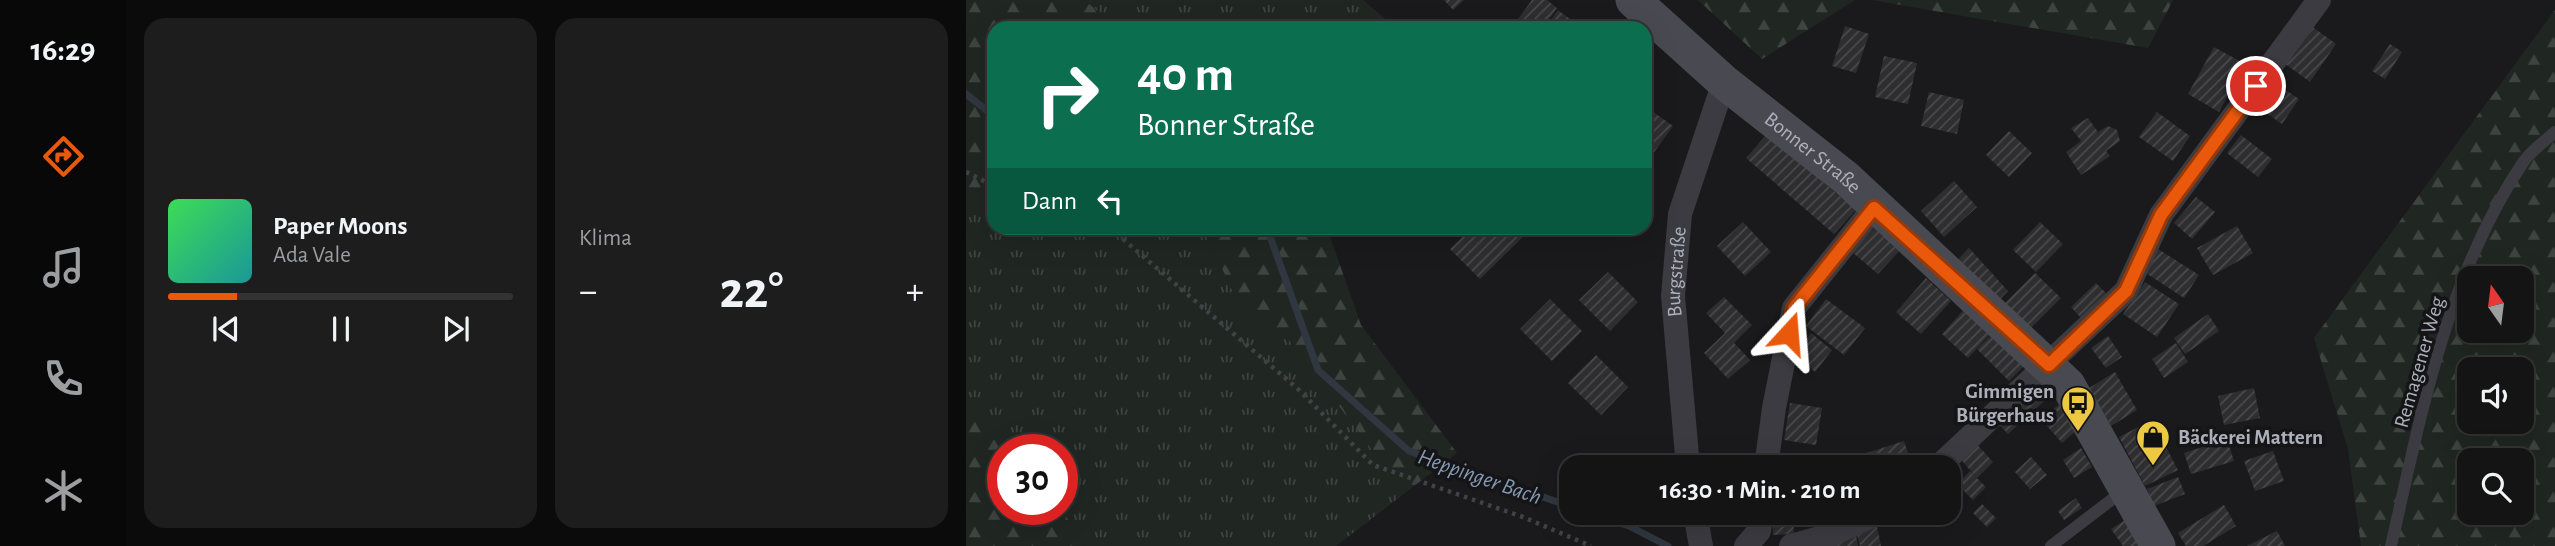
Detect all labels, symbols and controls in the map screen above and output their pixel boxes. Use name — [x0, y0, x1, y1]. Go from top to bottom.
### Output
text: 16:29 — [31, 34, 95, 66]
icon: right — [1022, 49, 1113, 140]
text: 40 m — [1137, 51, 1234, 100]
pin — [2226, 56, 2286, 116]
icon: arrive — [2237, 67, 2275, 105]
street label: Bonner Straße — [1760, 108, 1865, 197]
text: Bonner Straße — [1137, 109, 1315, 141]
icon: directions — [39, 132, 88, 181]
icon: left — [1091, 182, 1129, 220]
text: Dann — [1022, 188, 1077, 214]
text: Paper Moons — [273, 213, 408, 239]
street label: Burgstraße — [1663, 226, 1690, 318]
text: Klima — [579, 227, 632, 250]
icon: music — [39, 243, 88, 292]
text: Ada Vale — [273, 244, 351, 267]
text: 22° — [719, 265, 784, 317]
north arrow — [2457, 266, 2534, 343]
map controls — [2457, 266, 2534, 525]
text: − — [579, 273, 597, 311]
text: + — [906, 273, 924, 311]
street label: Remagener Weg — [2391, 293, 2448, 430]
position arrow — [1752, 296, 1826, 370]
icon: previous — [207, 310, 245, 348]
icon: pause — [322, 310, 360, 348]
icon: next — [437, 310, 475, 348]
icon: phone — [39, 354, 88, 403]
button: sound — [2457, 357, 2534, 434]
place label: Gimmigen Bürgerhaus — [1956, 381, 2054, 426]
bus stop icon: Gimmigen Bürgerhaus — [2059, 384, 2097, 433]
shop icon: Bäckerei Mattern — [2134, 418, 2172, 467]
place label: Bäckerei Mattern — [2178, 427, 2323, 448]
speed limit sign: 30 — [987, 434, 1078, 525]
water label: Heppinger Bach — [1415, 446, 1544, 509]
button: search — [2457, 448, 2534, 525]
icon: climate — [39, 466, 88, 515]
text: 16:30 · 1 Min. · 210 m — [1660, 477, 1860, 503]

